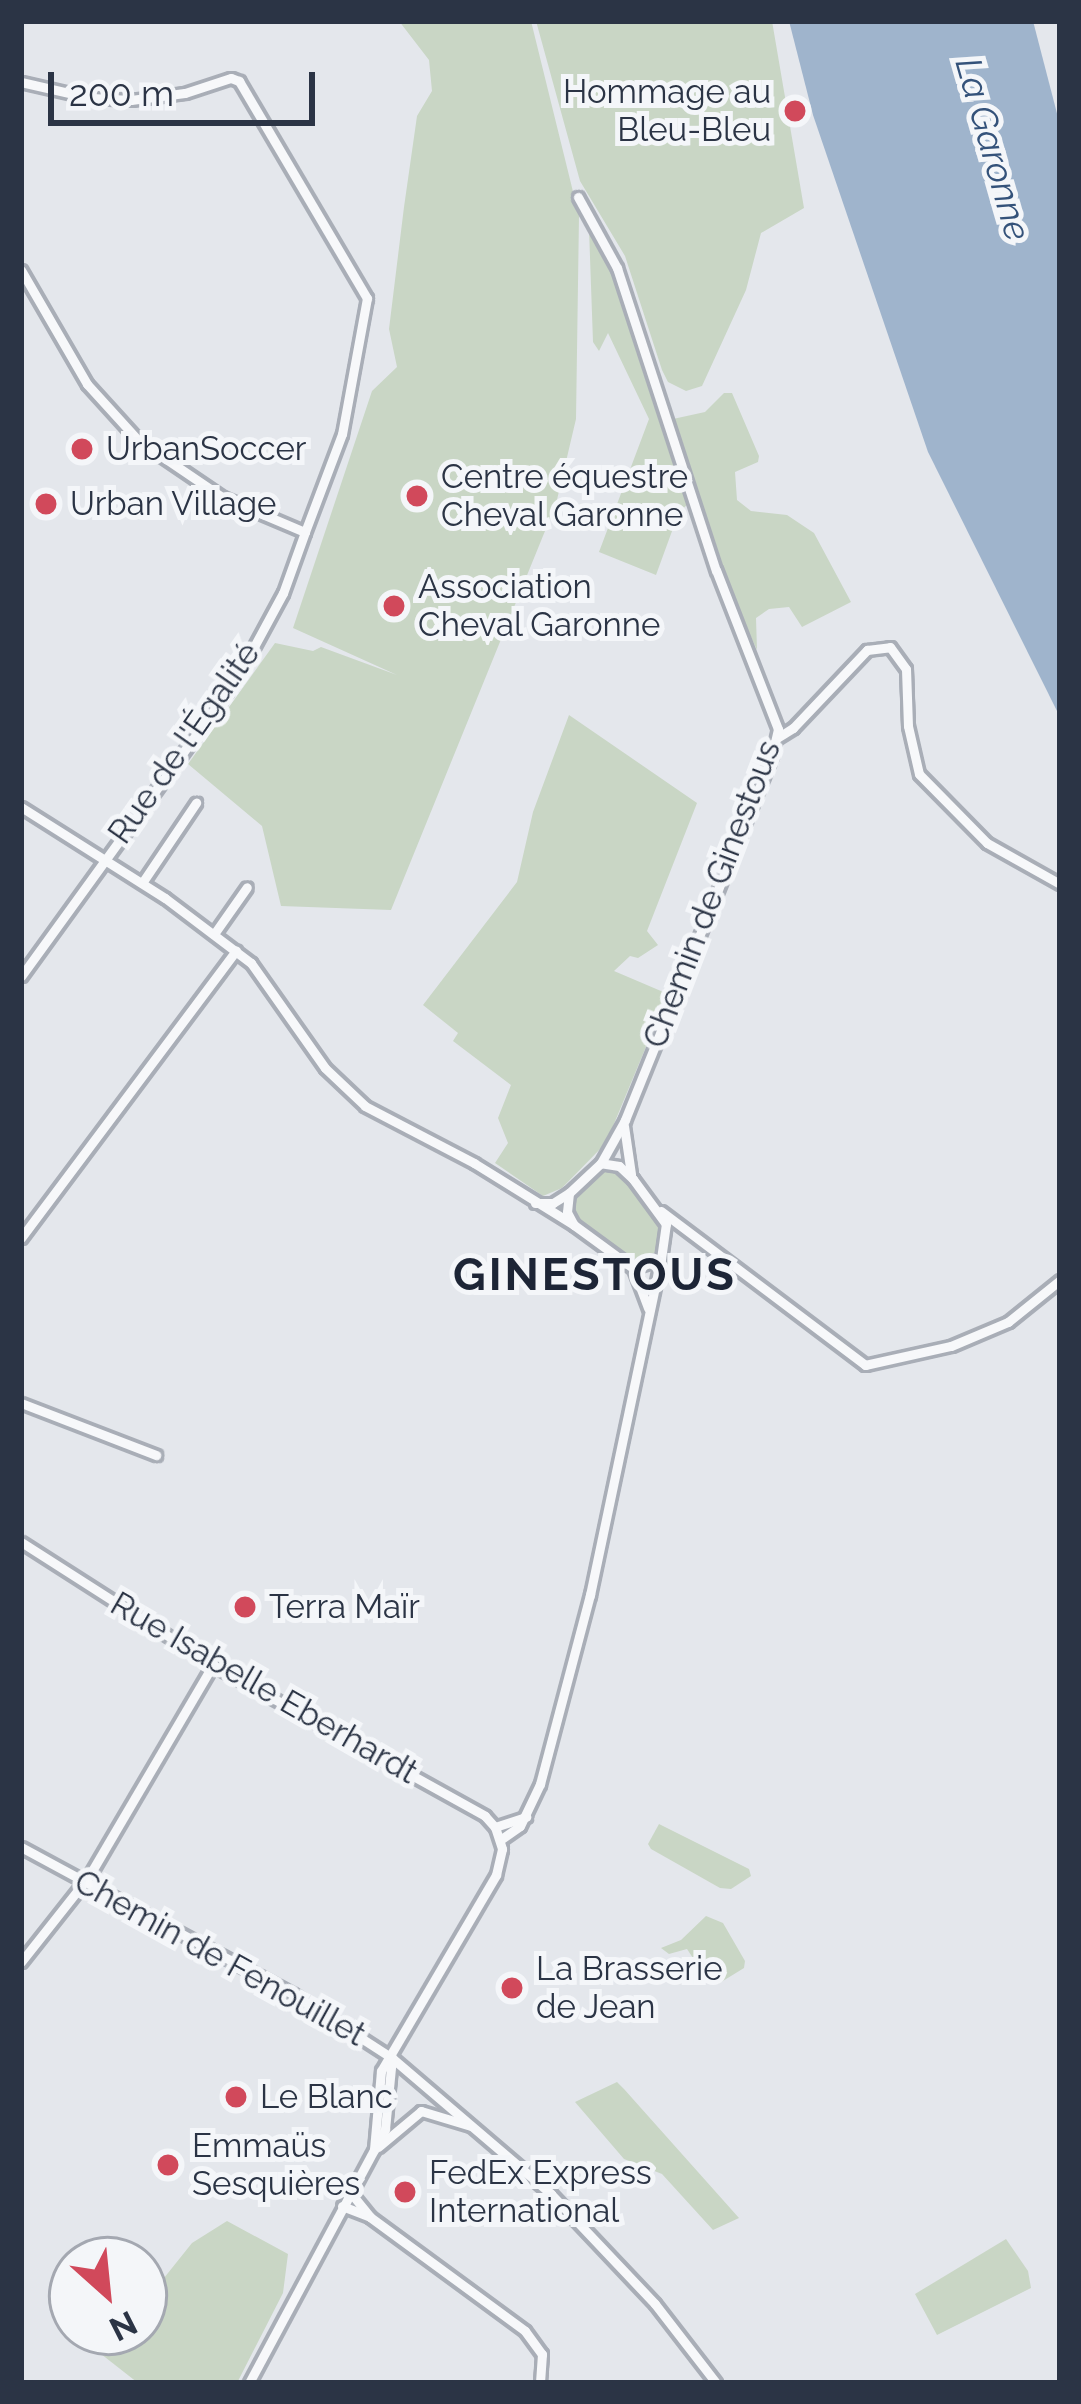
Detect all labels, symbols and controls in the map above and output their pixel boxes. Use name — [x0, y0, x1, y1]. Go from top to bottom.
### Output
scale bar — [54, 48, 321, 122]
water label: La Garonne — [946, 53, 1040, 245]
text: 200 m — [69, 72, 174, 114]
place label: Hommage au Bleu-Bleu — [563, 72, 771, 150]
marker: Hommage au Bleu-Bleu — [782, 98, 808, 124]
place label: UrbanSoccer — [106, 429, 306, 469]
marker: UrbanSoccer — [69, 436, 95, 462]
place label: Centre équestre Cheval Garonne — [441, 457, 688, 535]
marker: Centre équestre Cheval Garonne — [404, 483, 430, 509]
place label: Urban Village — [70, 484, 278, 524]
marker: Urban Village — [33, 491, 59, 517]
place label: Association Cheval Garonne — [418, 567, 661, 645]
marker: Association Cheval Garonne — [381, 593, 407, 619]
street label: Rue de l'Égalité — [100, 635, 268, 851]
street label: Chemin de Ginestous — [635, 735, 789, 1053]
district label: GINESTOUS — [453, 1248, 737, 1302]
street label: Rue Isabelle Eberhardt — [104, 1584, 424, 1792]
place label: Terra Maïr — [269, 1587, 420, 1627]
marker: Terra Maïr — [232, 1594, 258, 1620]
street label: Chemin de Fenouillet — [68, 1862, 372, 2054]
place label: La Brasserie de Jean — [536, 1949, 723, 2027]
marker: La Brasserie de Jean — [499, 1975, 525, 2001]
place label: Le Blanc — [260, 2077, 393, 2117]
marker: Le Blanc — [223, 2084, 249, 2110]
place label: Emmaüs Sesquières — [192, 2126, 360, 2204]
marker: Emmaüs Sesquières — [155, 2152, 181, 2178]
place label: FedEx Express International — [429, 2153, 652, 2231]
marker: FedEx Express International — [392, 2179, 418, 2205]
north arrow — [48, 2236, 168, 2356]
text: N — [103, 2303, 143, 2349]

